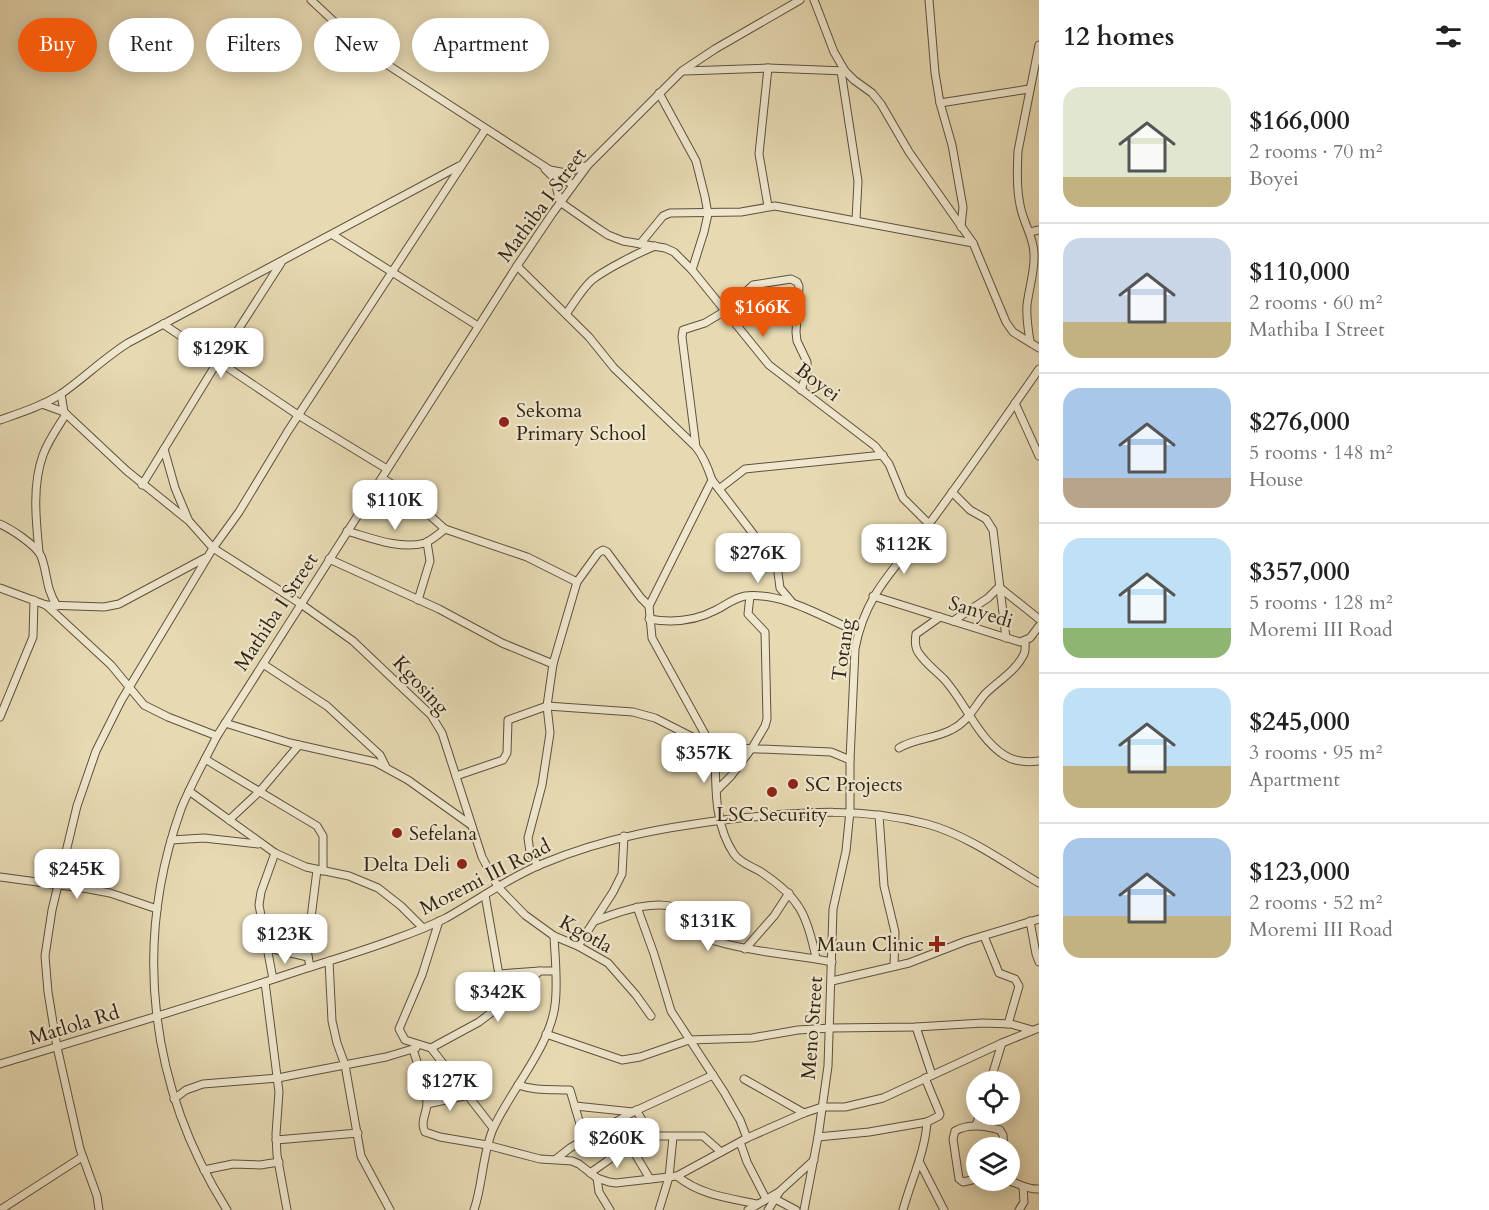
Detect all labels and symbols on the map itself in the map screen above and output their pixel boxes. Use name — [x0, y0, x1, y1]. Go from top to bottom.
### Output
street label: Mathiba I Street — [491, 142, 593, 268]
pin: $166K — [721, 287, 805, 338]
pin: $129K — [179, 328, 263, 379]
street label: Boyei — [790, 356, 846, 408]
place label: Sekoma Primary School — [516, 397, 646, 447]
marker: Sekoma Primary School — [497, 415, 511, 429]
pin: $110K — [353, 480, 437, 531]
pin: $112K — [862, 524, 946, 575]
pin: $276K — [716, 533, 800, 584]
street label: Mathiba I Street — [228, 547, 325, 676]
street label: Sanyedi — [946, 589, 1017, 635]
street label: Totang — [825, 616, 861, 683]
street label: Kgosing — [387, 650, 456, 721]
pin: $357K — [662, 733, 746, 784]
place label: SC Projects — [805, 771, 902, 798]
marker: SC Projects — [786, 777, 800, 791]
marker: LSC Security — [765, 785, 779, 799]
place label: LSC Security — [716, 801, 828, 828]
place label: Sefelana — [409, 820, 477, 847]
marker: Sefelana — [390, 826, 404, 840]
street label: Moremi III Road — [415, 832, 555, 922]
pin: $245K — [35, 849, 119, 900]
place label: Delta Deli — [363, 851, 450, 878]
marker: Delta Deli — [455, 857, 469, 871]
pin: $131K — [666, 901, 750, 952]
street label: Kgotla — [555, 908, 618, 960]
pin: $123K — [243, 914, 327, 965]
place label: Maun Clinic — [817, 931, 924, 958]
marker: Maun Clinic — [928, 935, 946, 953]
pin: $342K — [456, 972, 540, 1023]
street label: Meno Street — [795, 975, 829, 1081]
street label: Matlola Rd — [25, 998, 123, 1052]
pin: $127K — [408, 1061, 492, 1112]
pin: $260K — [575, 1118, 659, 1169]

